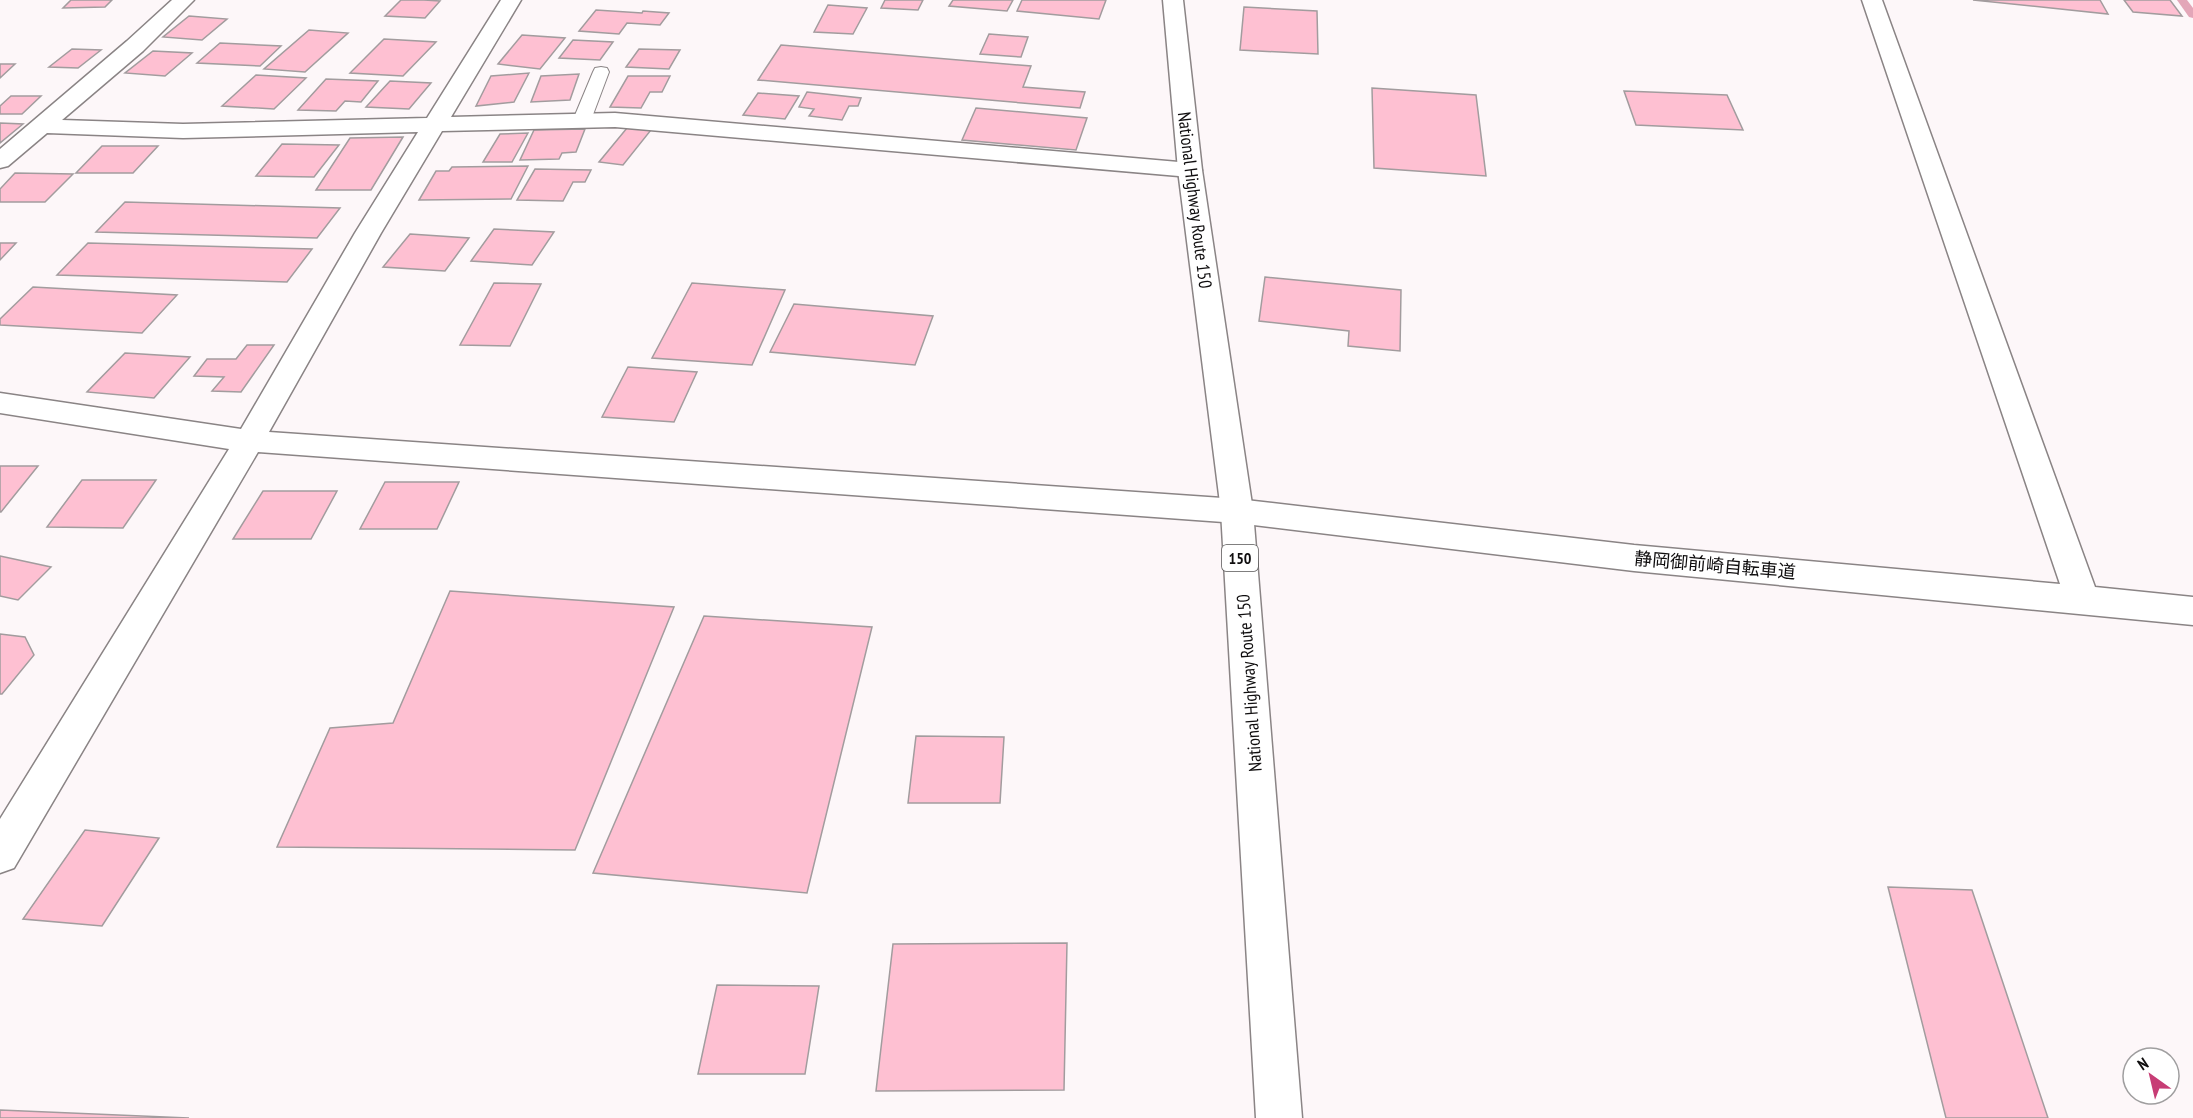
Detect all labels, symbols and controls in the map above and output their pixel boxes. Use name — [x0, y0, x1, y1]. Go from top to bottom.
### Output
street label: National Highway Route 150 — [1173, 110, 1217, 290]
road number: 150 — [1222, 545, 1258, 571]
street label: 静岡御前崎自転車道 — [1633, 546, 1797, 584]
street label: National Highway Route 150 — [1231, 594, 1267, 772]
north arrow — [2121, 1046, 2181, 1106]
text: N — [2133, 1053, 2152, 1074]

